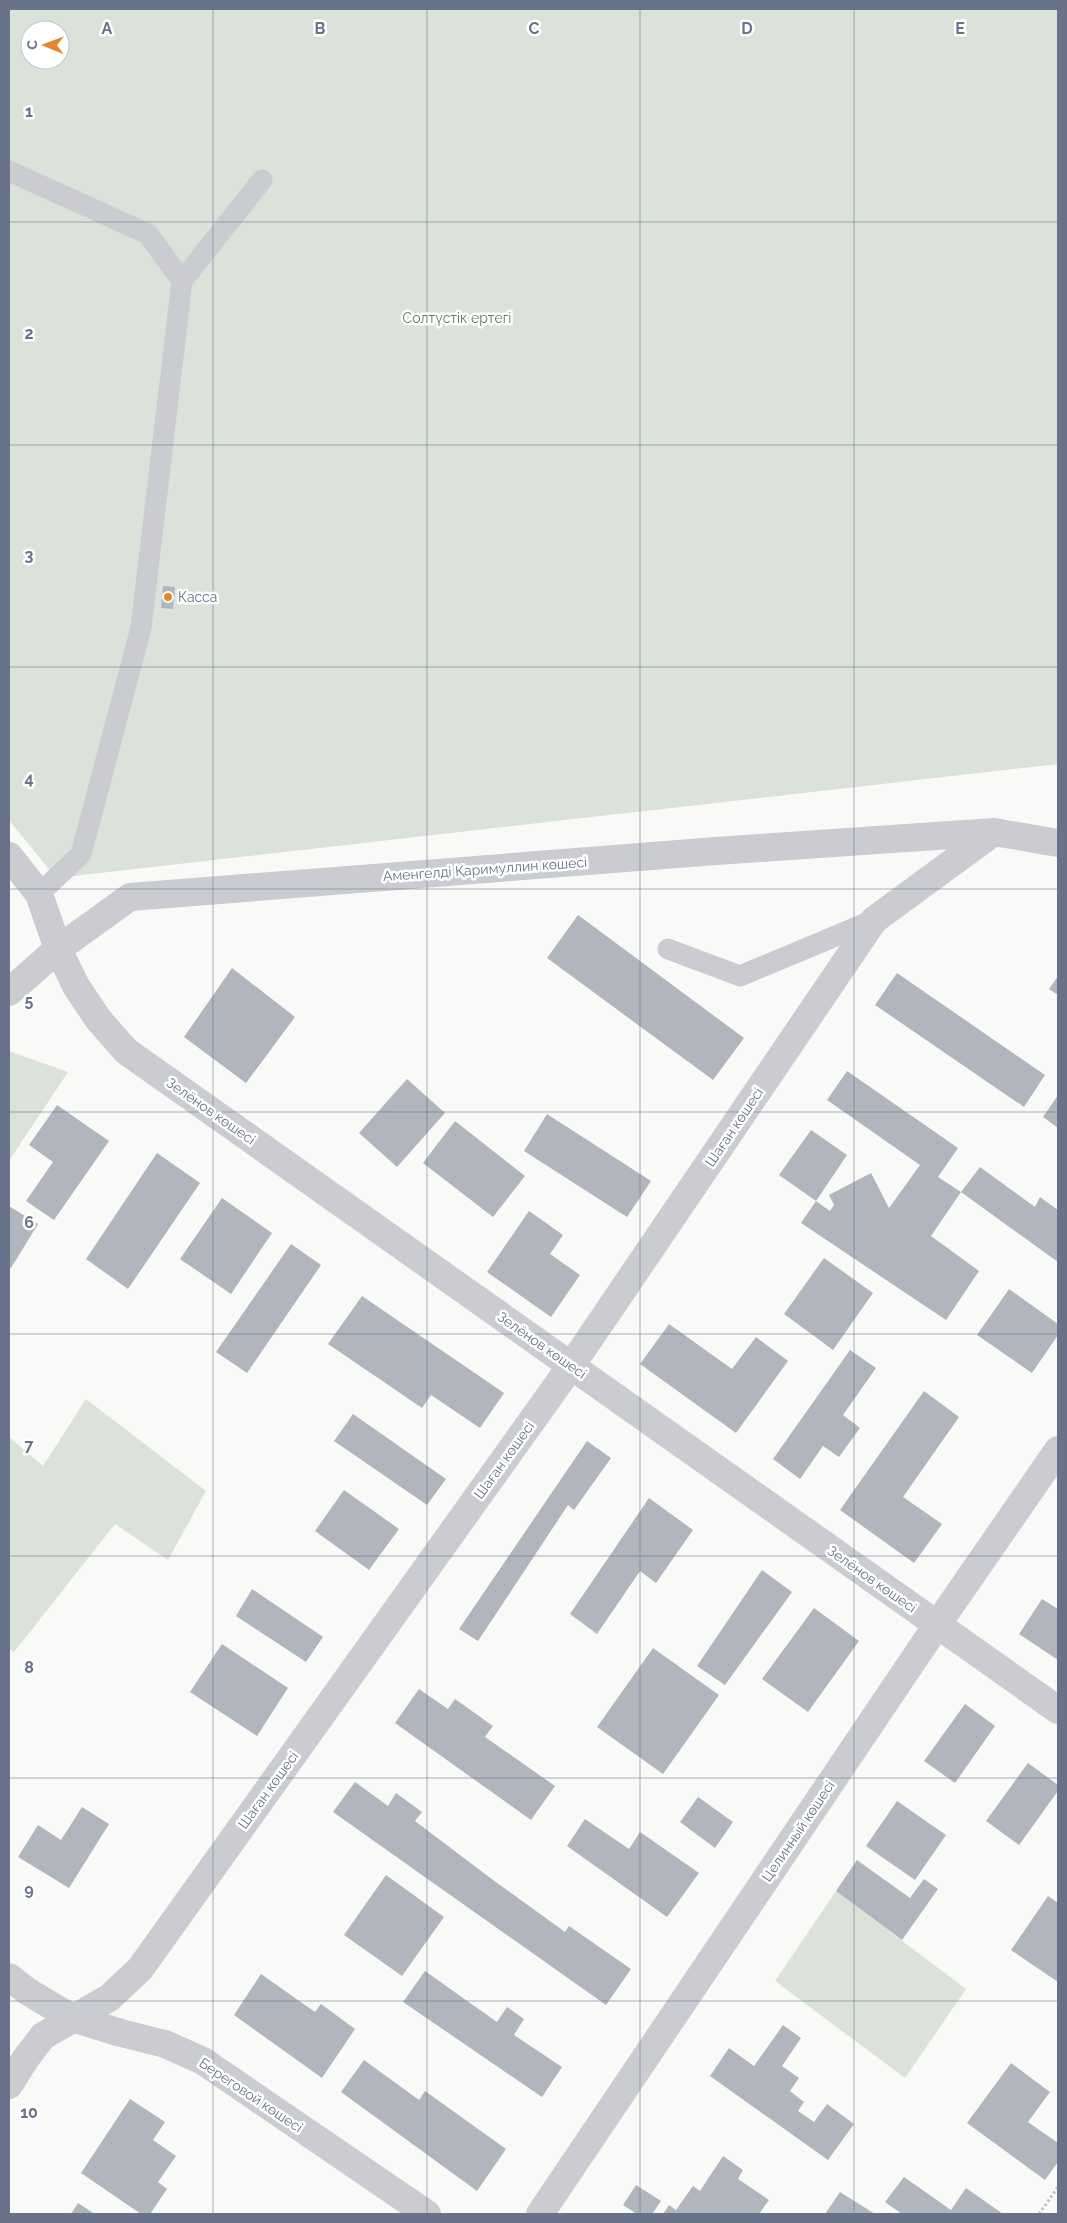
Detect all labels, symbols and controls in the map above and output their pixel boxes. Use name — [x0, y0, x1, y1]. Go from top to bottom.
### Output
text: A — [102, 19, 113, 38]
text: B — [315, 19, 326, 38]
text: C — [529, 19, 540, 38]
text: D — [741, 19, 753, 38]
text: E — [955, 19, 965, 38]
north arrow — [20, 20, 70, 70]
text: С — [24, 39, 40, 50]
text: 1 — [25, 102, 33, 121]
park label: Солтүстік ертегі — [403, 310, 511, 326]
text: 2 — [24, 324, 34, 343]
text: 3 — [25, 546, 34, 565]
place label: Касса — [178, 589, 217, 605]
marker: Касса — [162, 591, 174, 603]
text: 4 — [24, 769, 34, 788]
street label: Аменгелді Қаримуллин көшесі — [382, 854, 588, 884]
text: 5 — [25, 991, 34, 1010]
street label: Зелёнов көшесі — [163, 1074, 259, 1148]
street label: Шаған көшесі — [702, 1085, 766, 1169]
text: 6 — [24, 1213, 34, 1232]
street label: Зелёнов көшесі — [494, 1308, 590, 1382]
street label: Шаған көшесі — [471, 1418, 537, 1502]
text: 7 — [25, 1436, 34, 1455]
street label: Зелёнов көшесі — [824, 1542, 920, 1616]
text: 8 — [24, 1658, 34, 1677]
street label: Шаған көшесі — [235, 1748, 301, 1832]
street label: Целинный көшесі — [758, 1778, 838, 1884]
text: 9 — [24, 1880, 34, 1899]
street label: Береговой көшесі — [196, 2054, 306, 2136]
text: 10 — [20, 2103, 38, 2122]

